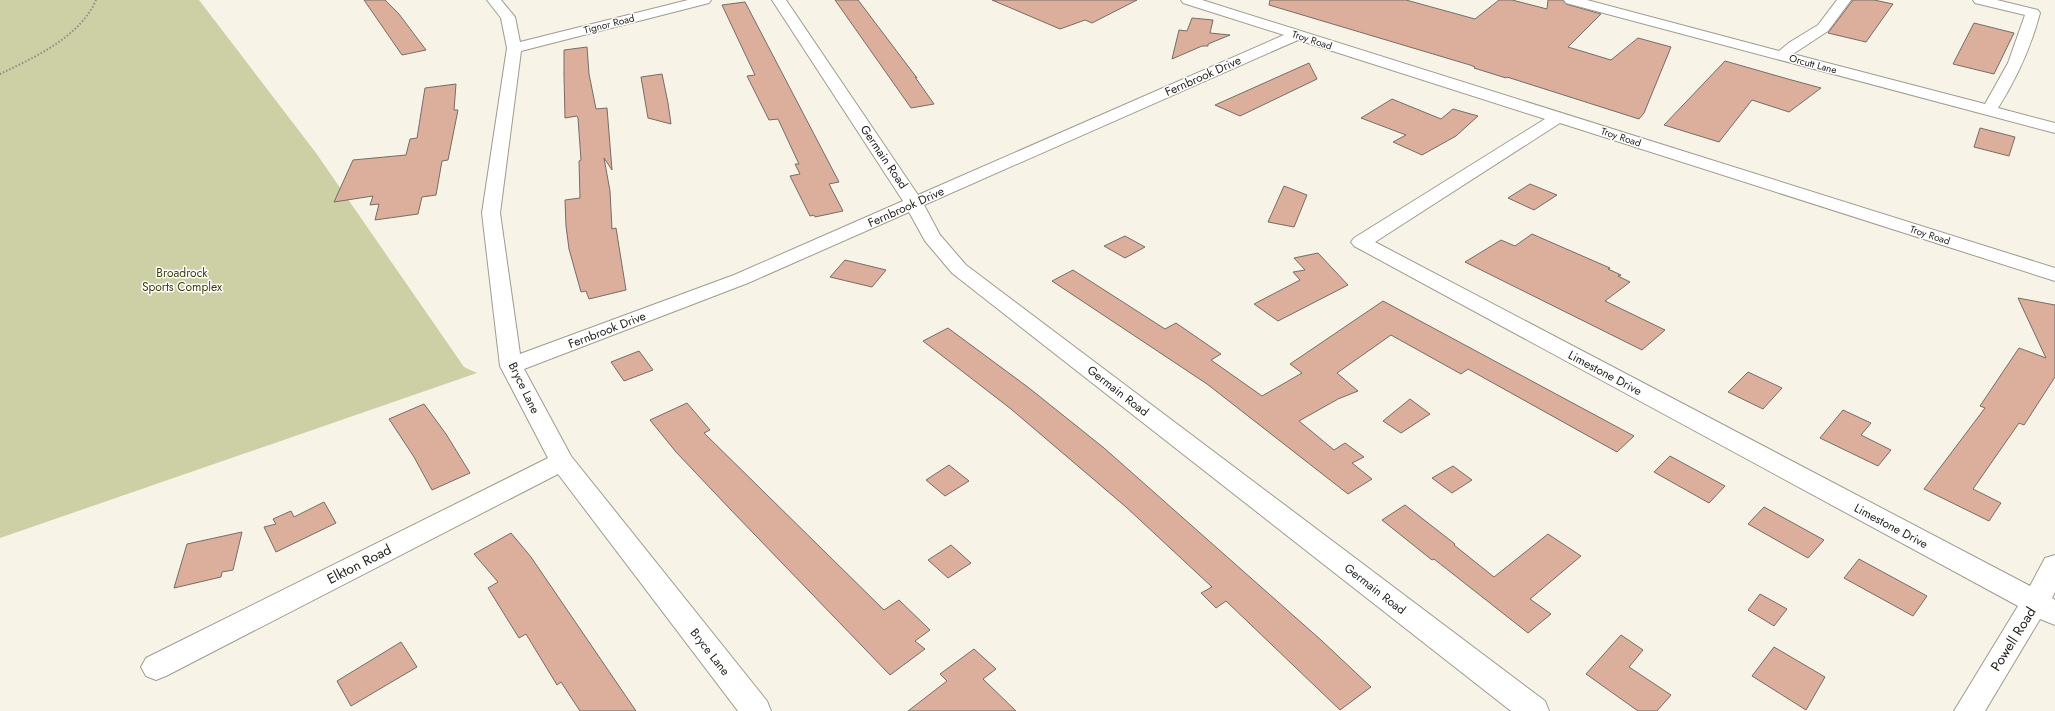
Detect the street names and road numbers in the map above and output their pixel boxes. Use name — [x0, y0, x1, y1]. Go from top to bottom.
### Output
street label: Tignor Road — [582, 10, 636, 38]
street label: Troy Road — [1290, 26, 1334, 54]
street label: Orcutt Lane — [1788, 50, 1838, 78]
street label: Fernbrook Drive — [1162, 51, 1244, 101]
street label: Germain Road — [856, 121, 912, 193]
street label: Troy Road — [1599, 123, 1643, 151]
street label: Fernbrook Drive — [865, 182, 947, 232]
street label: Troy Road — [1908, 221, 1952, 249]
street label: Fernbrook Drive — [566, 307, 648, 353]
street label: Limestone Drive — [1565, 346, 1645, 400]
street label: Bryce Lane — [504, 359, 544, 417]
street label: Germain Road — [1083, 361, 1153, 421]
street label: Limestone Drive — [1851, 499, 1931, 553]
street label: Elkton Road — [323, 539, 395, 589]
street label: Germain Road — [1340, 559, 1410, 619]
street label: Powell Road — [1985, 603, 2041, 675]
street label: Bryce Lane — [686, 625, 734, 679]

